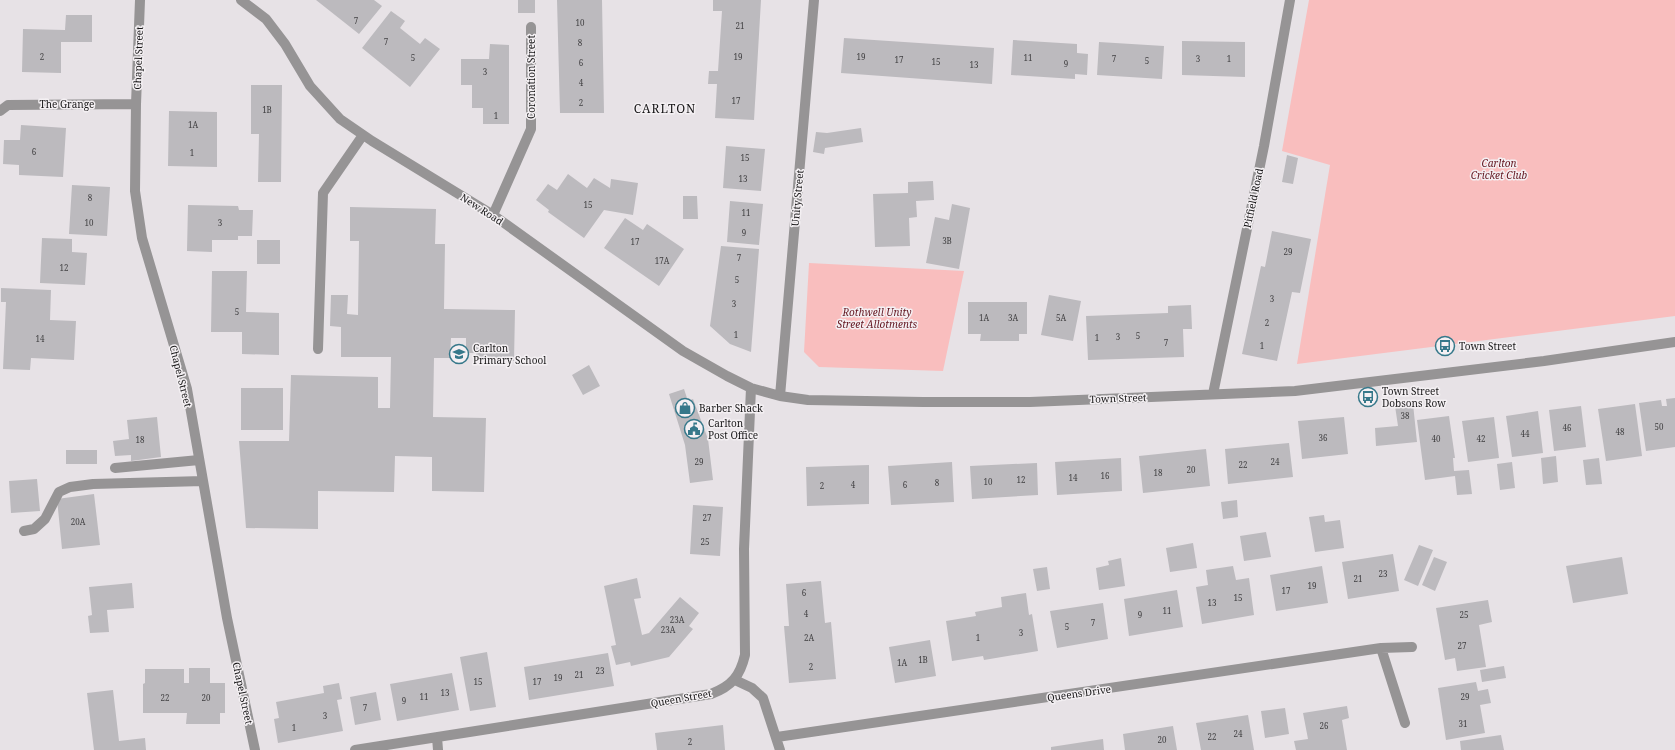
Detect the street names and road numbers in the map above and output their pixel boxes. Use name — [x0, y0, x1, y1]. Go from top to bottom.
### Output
street label: Chapel Street — [130, 26, 146, 90]
street label: Coronation Street — [524, 35, 538, 119]
street label: The Grange — [40, 97, 94, 111]
street label: Pitfield Road — [1240, 167, 1266, 229]
street label: Unity Street — [788, 169, 806, 227]
street label: New Road — [458, 190, 506, 228]
street label: Chapel Street — [167, 344, 196, 409]
street label: Town Street — [1089, 390, 1147, 406]
street label: Chapel Street — [230, 661, 257, 726]
street label: Queens Drive — [1046, 682, 1112, 704]
street label: Queen Street — [650, 686, 713, 710]

